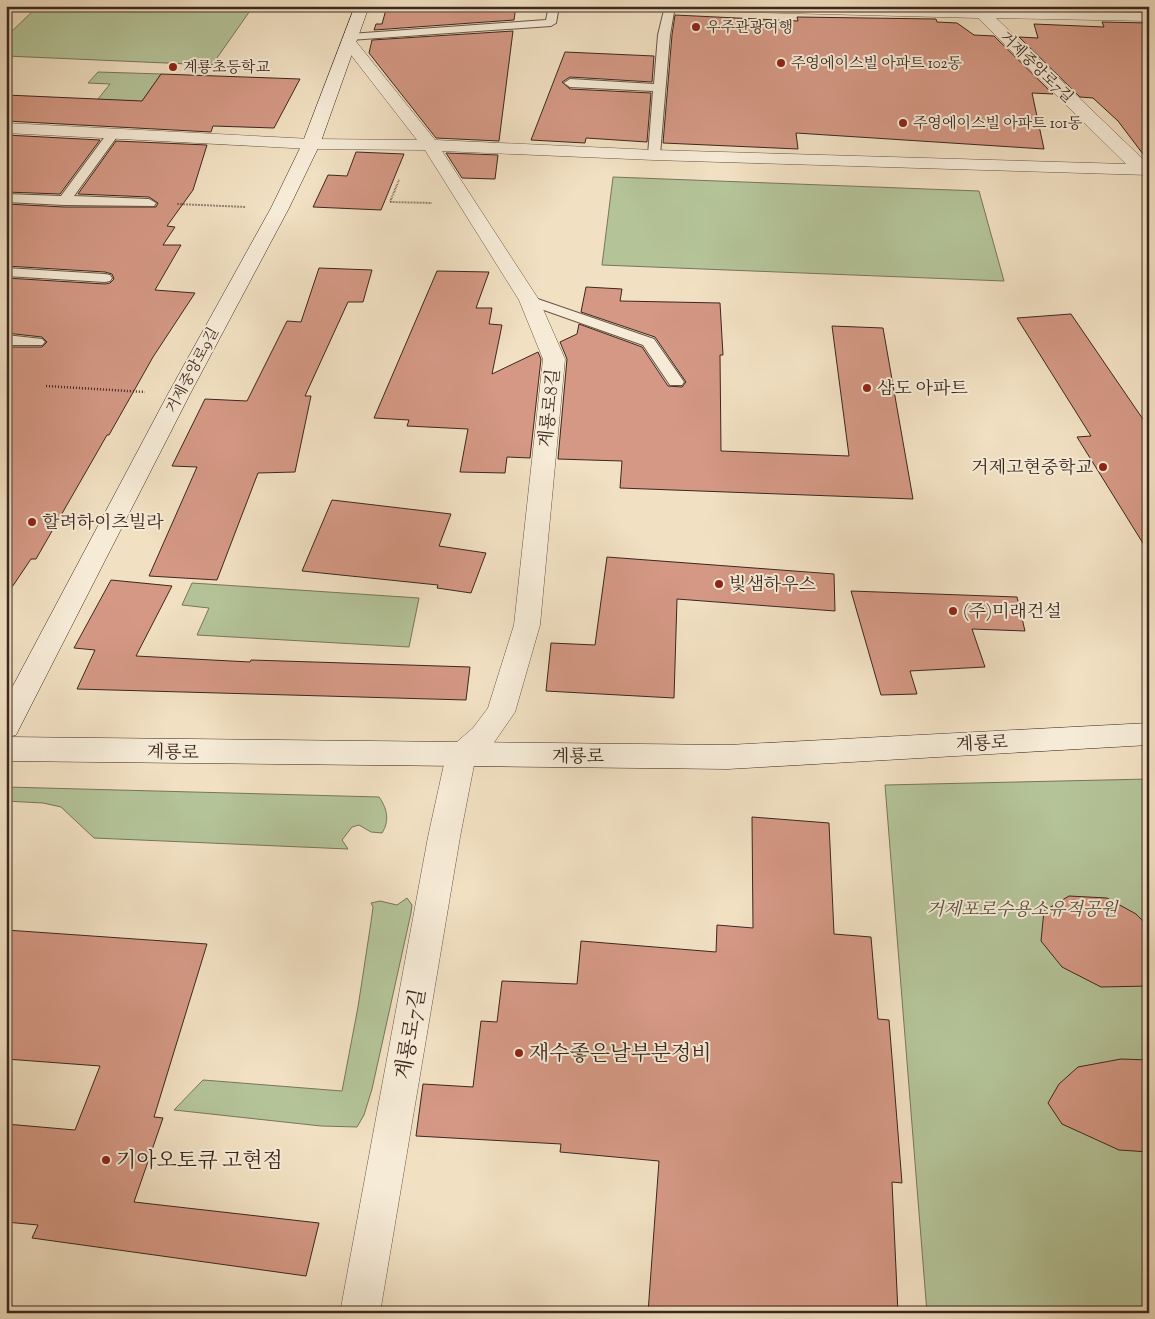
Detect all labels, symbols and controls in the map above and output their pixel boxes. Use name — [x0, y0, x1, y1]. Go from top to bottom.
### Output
place label: 우주관광여행 — [706, 18, 793, 39]
marker: 우주관광여행 — [690, 21, 702, 33]
street label: 거제중앙로7길 — [995, 28, 1077, 108]
place label: 주영에이스빌 아파트 102동 — [791, 54, 963, 75]
marker: 주영에이스빌 아파트 102동 — [775, 57, 787, 69]
place label: 계룡초등학교 — [183, 58, 270, 79]
marker: 계룡초등학교 — [167, 61, 179, 73]
place label: 주영에이스빌 아파트 101동 — [913, 114, 1083, 135]
marker: 주영에이스빌 아파트 101동 — [897, 117, 909, 129]
street label: 거제중앙로9길 — [162, 324, 225, 417]
street label: 계룡로8길 — [534, 368, 568, 449]
place label: 삼도 아파트 — [877, 377, 968, 403]
marker: 삼도 아파트 — [861, 382, 873, 394]
place label: 거제고현중학교 — [971, 456, 1094, 482]
marker: 거제고현중학교 — [1097, 461, 1109, 473]
place label: 할려하이츠빌라 — [42, 511, 164, 537]
marker: 할려하이츠빌라 — [26, 516, 38, 528]
place label: 빛샘하우스 — [729, 573, 817, 599]
marker: 빛샘하우스 — [713, 578, 725, 590]
place label: (주)미래건설 — [963, 600, 1062, 626]
marker: (주)미래건설 — [947, 605, 959, 617]
street label: 계룡로 — [955, 731, 1009, 759]
street label: 계룡로 — [147, 741, 199, 767]
street label: 계룡로 — [552, 745, 604, 771]
park label: 거제포로수용소유적공원 — [926, 898, 1119, 924]
street label: 계룡로7길 — [389, 987, 435, 1082]
place label: 재수좋은날부분정비 — [529, 1040, 712, 1070]
marker: 재수좋은날부분정비 — [513, 1047, 525, 1059]
place label: 기아오토큐 고현점 — [116, 1147, 283, 1177]
marker: 기아오토큐 고현점 — [100, 1154, 112, 1166]

